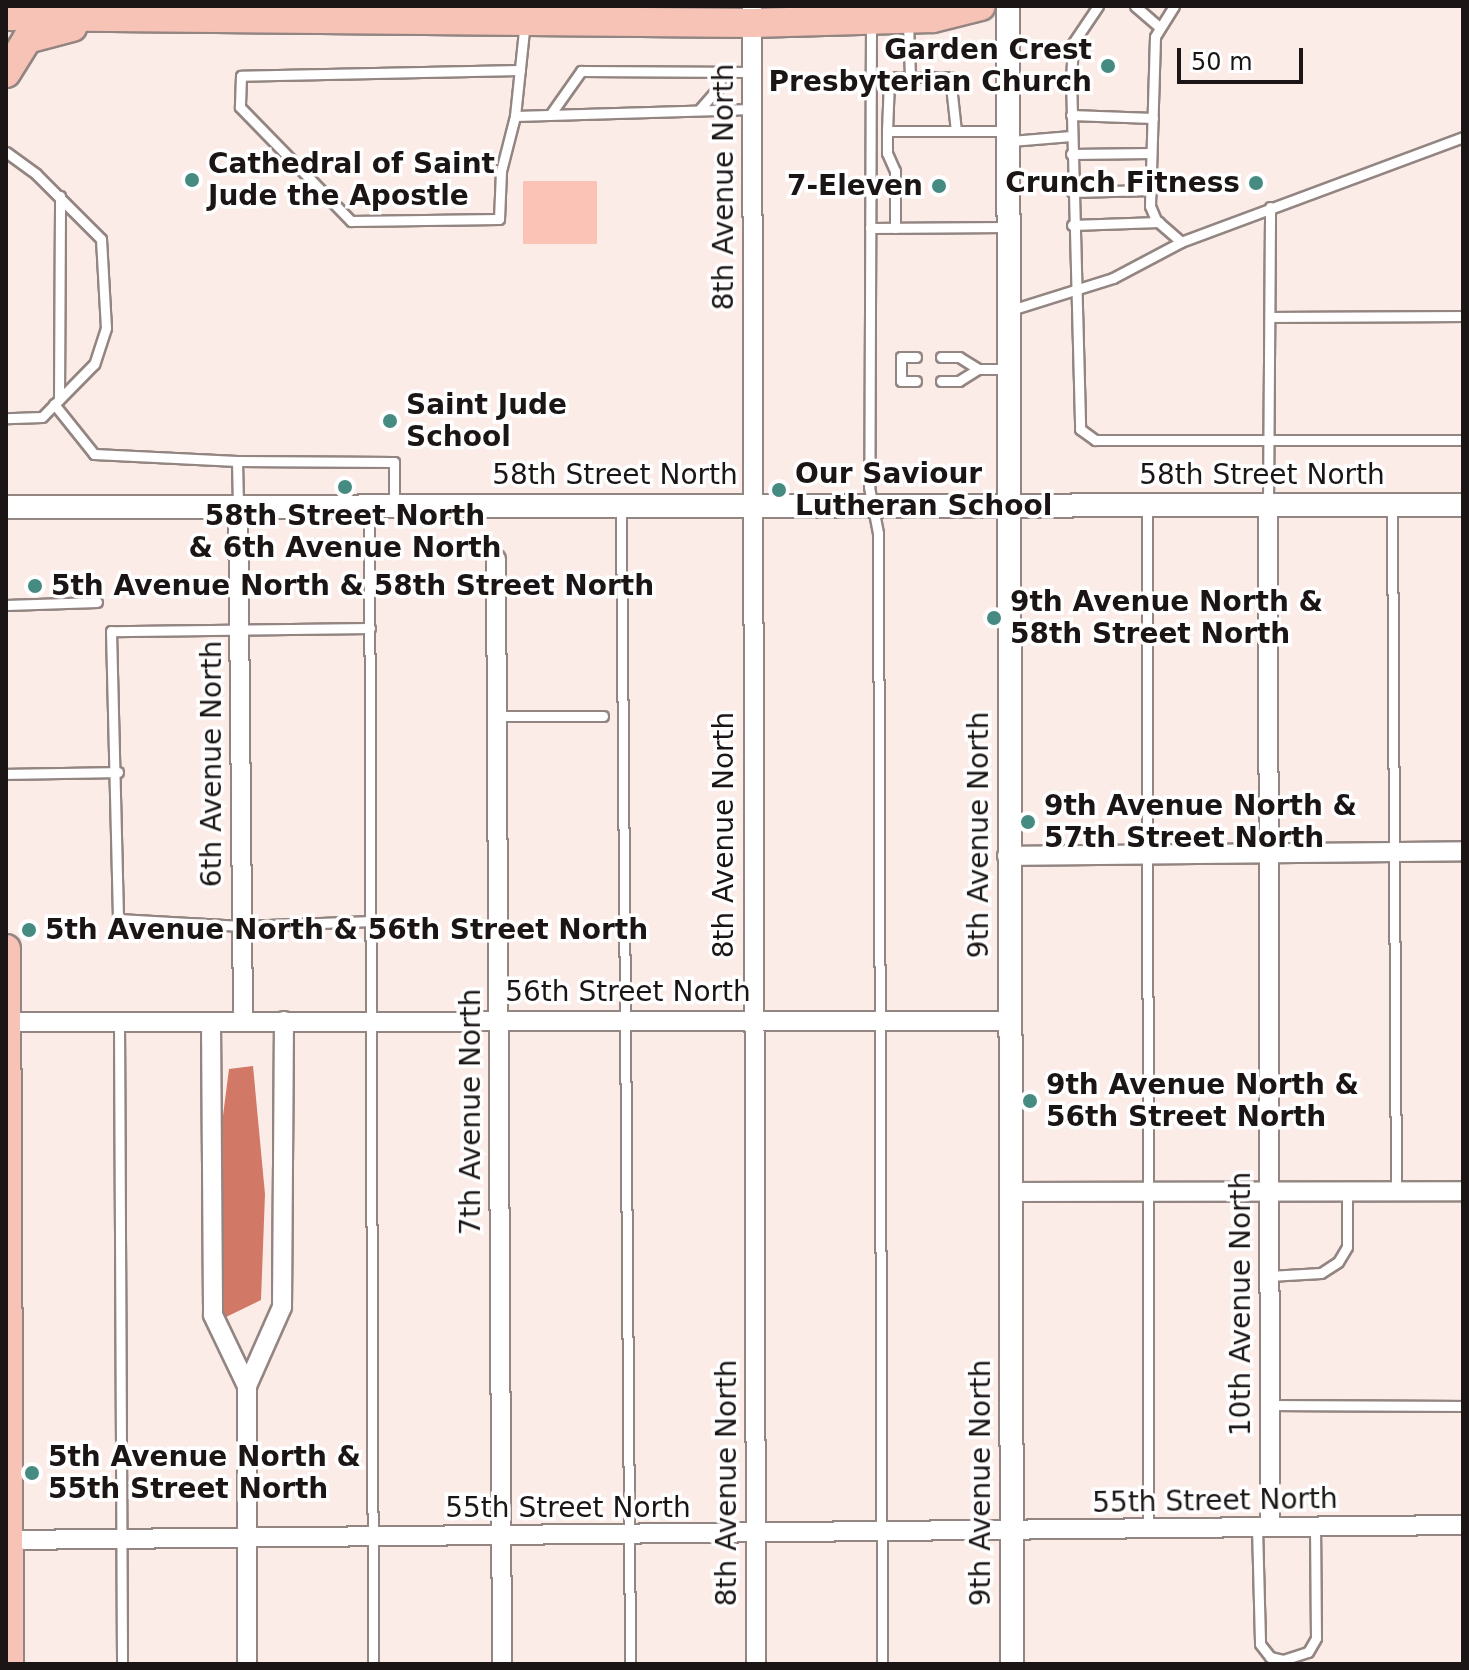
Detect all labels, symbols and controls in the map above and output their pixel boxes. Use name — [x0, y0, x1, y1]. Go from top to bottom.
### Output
scale bar — [1181, 32, 1307, 82]
place label: Garden Crest Presbyterian Church — [769, 33, 1092, 99]
text: 50 m — [1191, 48, 1253, 76]
marker: Garden Crest Presbyterian Church — [1099, 57, 1117, 75]
street label: 8th Avenue North — [707, 64, 741, 310]
place label: Cathedral of Saint Jude the Apostle — [208, 147, 495, 213]
place label: Crunch Fitness — [1005, 166, 1240, 200]
place label: 7-Eleven — [787, 169, 923, 203]
marker: Cathedral of Saint Jude the Apostle — [183, 171, 201, 189]
marker: Crunch Fitness — [1247, 174, 1265, 192]
marker: 7-Eleven — [930, 177, 948, 195]
place label: Saint Jude School — [406, 388, 567, 454]
marker: Saint Jude School — [381, 412, 399, 430]
place label: Our Saviour Lutheran School — [795, 457, 1052, 523]
street label: 58th Street North — [492, 458, 738, 492]
street label: 58th Street North — [1139, 458, 1385, 492]
marker: 58th Street North & 6th Avenue North — [336, 478, 354, 496]
marker: Our Saviour Lutheran School — [770, 481, 788, 499]
place label: 58th Street North & 6th Avenue North — [188, 499, 502, 565]
place label: 5th Avenue North & 58th Street North — [51, 569, 654, 603]
marker: 5th Avenue North & 58th Street North — [26, 577, 44, 595]
place label: 9th Avenue North & 58th Street North — [1010, 585, 1323, 651]
marker: 9th Avenue North & 58th Street North — [985, 609, 1003, 627]
street label: 6th Avenue North — [195, 641, 229, 887]
street label: 8th Avenue North — [707, 712, 741, 958]
street label: 9th Avenue North — [962, 712, 996, 958]
place label: 9th Avenue North & 57th Street North — [1044, 789, 1357, 855]
marker: 9th Avenue North & 57th Street North — [1019, 813, 1037, 831]
place label: 5th Avenue North & 56th Street North — [45, 913, 648, 947]
marker: 5th Avenue North & 56th Street North — [20, 921, 38, 939]
street label: 56th Street North — [505, 975, 751, 1009]
street label: 7th Avenue North — [454, 989, 488, 1235]
place label: 9th Avenue North & 56th Street North — [1046, 1068, 1359, 1134]
marker: 9th Avenue North & 56th Street North — [1021, 1092, 1039, 1110]
street label: 10th Avenue North — [1224, 1172, 1258, 1436]
street label: 8th Avenue North — [710, 1360, 744, 1606]
street label: 9th Avenue North — [964, 1360, 998, 1606]
place label: 5th Avenue North & 55th Street North — [48, 1440, 361, 1506]
marker: 5th Avenue North & 55th Street North — [23, 1464, 41, 1482]
street label: 55th Street North — [1092, 1482, 1338, 1520]
street label: 55th Street North — [445, 1491, 691, 1525]

